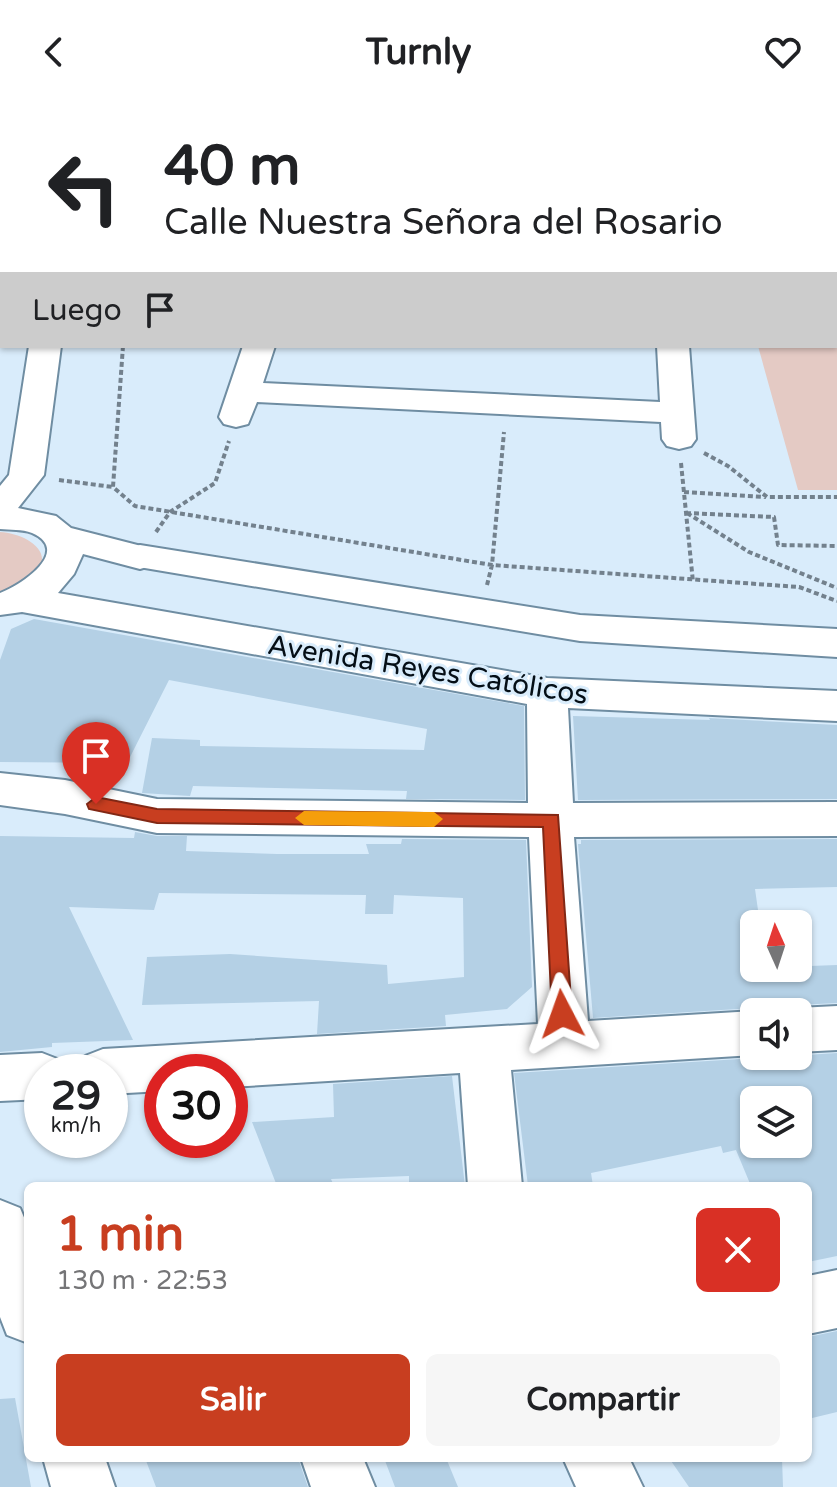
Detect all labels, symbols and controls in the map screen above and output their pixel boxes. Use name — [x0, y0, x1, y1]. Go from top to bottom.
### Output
icon: back — [32, 30, 76, 74]
icon: heart — [761, 30, 805, 74]
text: Turnly — [366, 31, 471, 74]
text: 40 m — [164, 133, 300, 200]
icon: left — [32, 136, 136, 240]
text: Calle Nuestra Señora del Rosario — [164, 201, 723, 244]
icon: arrive — [138, 288, 182, 332]
text: Luego — [32, 292, 122, 329]
street label: Avenida Reyes Católicos — [265, 628, 590, 712]
pin — [62, 722, 130, 804]
icon: arrive — [74, 734, 118, 778]
north arrow — [740, 910, 812, 982]
map controls — [740, 910, 812, 1158]
position arrow — [520, 972, 604, 1056]
button: sound — [740, 998, 812, 1070]
speed limit sign: 30 — [144, 1054, 248, 1158]
text: 29 — [51, 1072, 101, 1120]
button: layers — [740, 1086, 812, 1158]
text: km/h — [51, 1114, 101, 1138]
text: 1 min — [56, 1206, 184, 1264]
button: close — [696, 1208, 780, 1292]
text: 130 m · 22:53 — [56, 1265, 228, 1296]
button: Salir — [56, 1354, 410, 1446]
button: Compartir — [426, 1354, 780, 1446]

